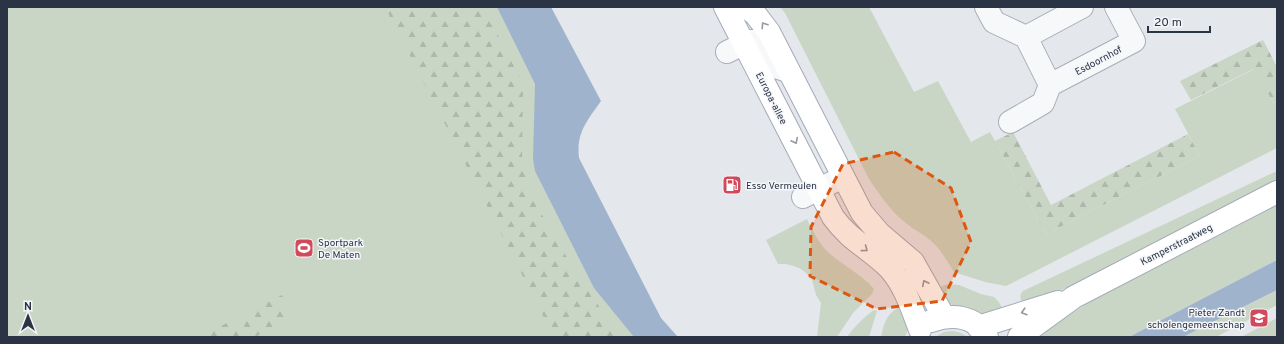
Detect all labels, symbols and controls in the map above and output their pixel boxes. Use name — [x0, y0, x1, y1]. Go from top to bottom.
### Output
scale bar — [1148, 8, 1210, 34]
text: 20 m — [1154, 15, 1182, 31]
one-way arrow — [762, 22, 769, 29]
street label: Esdoornhof — [1073, 43, 1125, 79]
street label: Europa-allee — [752, 70, 789, 127]
one-way arrow — [790, 137, 797, 144]
fuel station icon: Esso Vermeulen — [721, 174, 743, 196]
place label: Esso Vermeulen — [746, 180, 817, 193]
street label: Kamperstraatweg — [1138, 222, 1215, 269]
sports icon: Sportpark De Maten — [293, 237, 315, 259]
place label: Sportpark De Maten — [318, 237, 363, 262]
one-way arrow — [860, 244, 867, 251]
one-way arrow — [922, 280, 930, 287]
north arrow — [8, 296, 48, 336]
text: N — [24, 300, 32, 314]
one-way arrow — [1020, 307, 1027, 316]
place label: Pieter Zandt scholengemeenschap — [1148, 307, 1245, 332]
school or university icon: Pieter Zandt scholengemeenschap — [1248, 307, 1270, 329]

